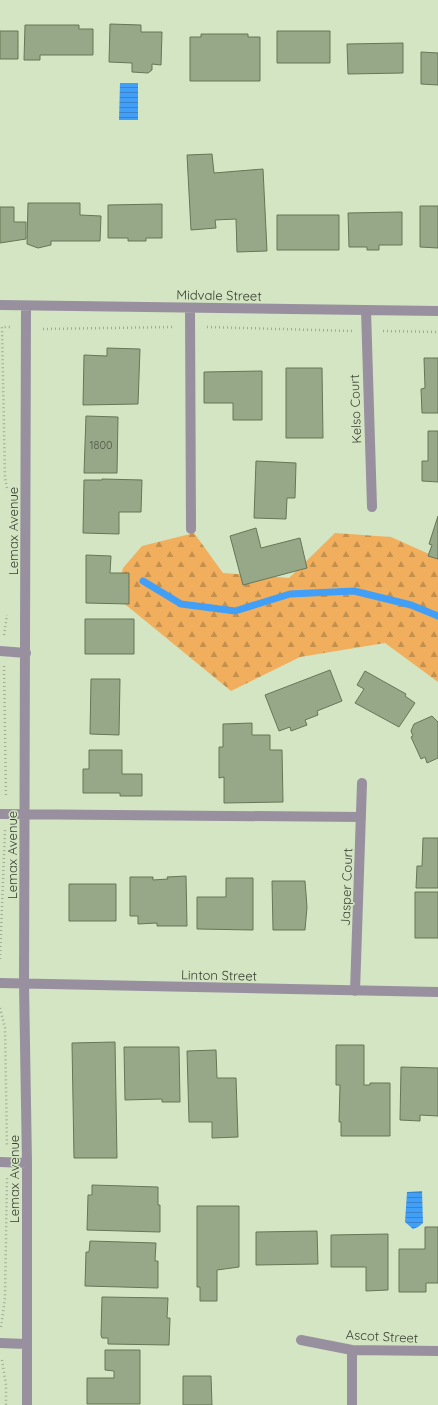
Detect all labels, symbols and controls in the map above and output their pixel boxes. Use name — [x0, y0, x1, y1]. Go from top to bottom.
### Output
street label: Midvale Street — [176, 286, 262, 304]
street label: Kelso Court — [346, 374, 364, 444]
house number: 1800 — [89, 438, 113, 452]
street label: Lemax Avenue — [5, 487, 21, 575]
street label: Lemax Avenue — [4, 811, 20, 899]
street label: Jasper Court — [337, 848, 355, 926]
street label: Linton Street — [181, 966, 257, 984]
street label: Lemax Avenue — [6, 1135, 22, 1223]
street label: Ascot Street — [345, 1326, 419, 1346]

